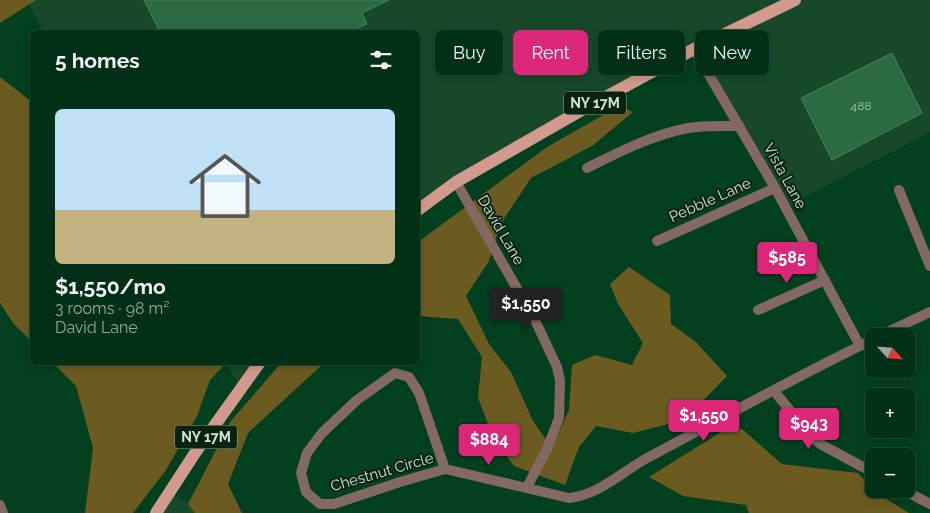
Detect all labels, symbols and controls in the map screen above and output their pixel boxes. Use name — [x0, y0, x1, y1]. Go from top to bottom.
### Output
chip: Buy — [435, 30, 503, 75]
chip: Rent — [513, 30, 588, 75]
chip: Filters — [598, 30, 685, 75]
chip: New — [695, 30, 769, 75]
icon: filters — [367, 46, 395, 74]
text: 5 homes — [55, 48, 140, 73]
road number: NY 17M — [564, 92, 626, 115]
house number: 488 — [851, 99, 871, 113]
street label: Vista Lane — [760, 140, 810, 212]
icon: home — [180, 141, 270, 231]
street label: Pebble Lane — [666, 174, 754, 226]
street label: David Lane — [474, 192, 528, 268]
pin: $585 — [757, 242, 817, 284]
text: $585 — [768, 248, 806, 267]
text: $1,550/mo — [55, 274, 166, 299]
pin: $1,550 — [485, 288, 567, 330]
text: $1,550 — [501, 294, 551, 313]
text: 3 rooms · 98 m² — [55, 299, 170, 318]
text: David Lane — [55, 318, 138, 337]
north arrow — [865, 328, 915, 378]
map controls — [865, 328, 915, 498]
button: + — [865, 388, 915, 438]
pin: $1,550 — [663, 400, 745, 442]
text: $1,550 — [679, 406, 729, 425]
pin: $943 — [779, 408, 839, 450]
text: $943 — [790, 414, 828, 433]
pin: $884 — [459, 424, 519, 466]
road number: NY 17M — [175, 426, 237, 448]
text: $884 — [470, 430, 508, 449]
button: − — [865, 448, 915, 498]
street label: Chestnut Circle — [328, 449, 436, 495]

